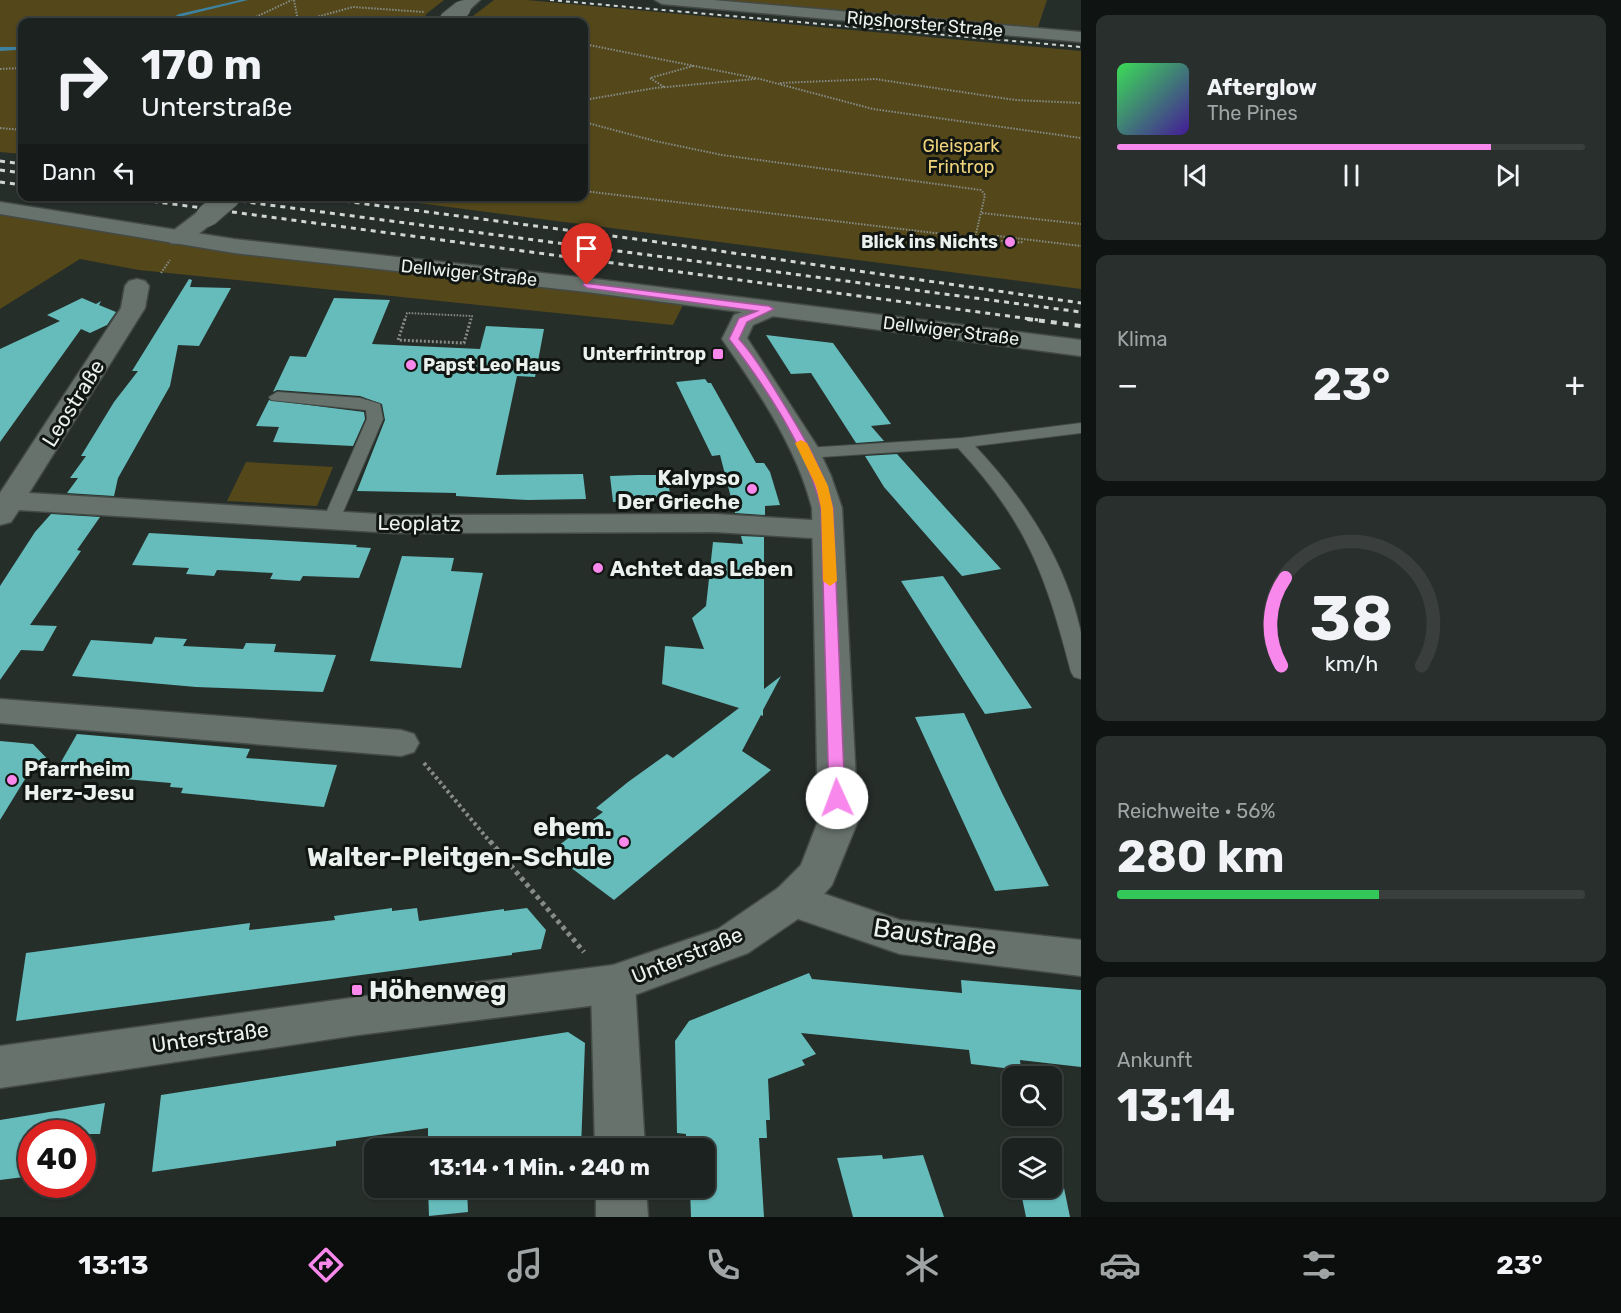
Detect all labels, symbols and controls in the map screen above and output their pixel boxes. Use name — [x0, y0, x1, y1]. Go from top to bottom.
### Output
street label: Ripshorster Straße — [846, 6, 1004, 42]
text: 170 m — [141, 40, 262, 90]
icon: right — [42, 42, 120, 120]
text: Afterglow — [1207, 74, 1317, 101]
text: Unterstraße — [141, 91, 292, 123]
text: The Pines — [1207, 101, 1298, 125]
park label: Gleispark Frintrop — [922, 135, 1000, 178]
icon: left — [108, 156, 141, 189]
text: Dann — [42, 159, 96, 186]
icon: previous — [1179, 159, 1212, 192]
icon: pause — [1335, 159, 1368, 192]
icon: next — [1491, 159, 1524, 192]
pin — [561, 223, 612, 285]
place label: Blick ins Nichts — [861, 231, 998, 253]
icon: arrive — [570, 232, 603, 265]
marker: Blick ins Nichts — [1003, 235, 1017, 249]
street label: Dellwiger Straße — [400, 255, 538, 291]
street label: Dellwiger Straße — [882, 312, 1020, 350]
text: Klima — [1117, 327, 1168, 351]
place label: Unterfrintrop — [583, 343, 706, 365]
marker: Unterfrintrop — [711, 347, 725, 361]
place label: Papst Leo Haus — [423, 354, 561, 376]
street label: Leostraße — [36, 355, 110, 451]
marker: Papst Leo Haus — [404, 358, 418, 372]
text: 23° — [1313, 358, 1390, 411]
text: − — [1117, 365, 1138, 404]
text: + — [1564, 365, 1585, 404]
place label: Kalypso Der Grieche — [617, 465, 740, 514]
marker: Kalypso Der Grieche — [745, 482, 759, 496]
street label: Leoplatz — [377, 510, 461, 536]
place label: Achtet das Leben — [610, 556, 793, 581]
marker: Achtet das Leben — [591, 561, 605, 575]
text: 38 — [1309, 582, 1393, 656]
text: km/h — [1324, 651, 1378, 676]
place label: Pfarrheim Herz-Jesu — [24, 756, 135, 805]
position arrow — [805, 766, 869, 830]
marker: Pfarrheim Herz-Jesu — [5, 773, 19, 787]
text: Reichweite · 56% — [1117, 799, 1275, 823]
place label: ehem. Walter-Pleitgen-Schule — [307, 812, 612, 873]
text: 280 km — [1117, 830, 1284, 883]
marker: ehem. Walter-Pleitgen-Schule — [617, 835, 631, 849]
street label: Baustraße — [871, 912, 999, 962]
street label: Unterstraße — [628, 921, 746, 989]
place label: Höhenweg — [369, 975, 506, 1006]
marker: Höhenweg — [350, 983, 364, 997]
street label: Unterstraße — [150, 1016, 270, 1058]
text: Ankunft — [1117, 1048, 1192, 1072]
map controls — [1002, 1066, 1062, 1198]
button: search — [1002, 1066, 1062, 1126]
text: 13:14 — [1117, 1079, 1235, 1132]
speed limit sign: 40 — [18, 1120, 96, 1198]
button: layers — [1002, 1138, 1062, 1198]
text: 13:14 · 1 Min. · 240 m — [429, 1154, 650, 1181]
icon: directions — [305, 1244, 347, 1286]
icon: music — [504, 1244, 546, 1286]
icon: phone — [702, 1244, 744, 1286]
icon: climate — [901, 1244, 943, 1286]
icon: car — [1099, 1244, 1141, 1286]
icon: filters — [1298, 1244, 1340, 1286]
text: 13:13 — [78, 1249, 149, 1281]
text: 23° — [1496, 1249, 1543, 1281]

